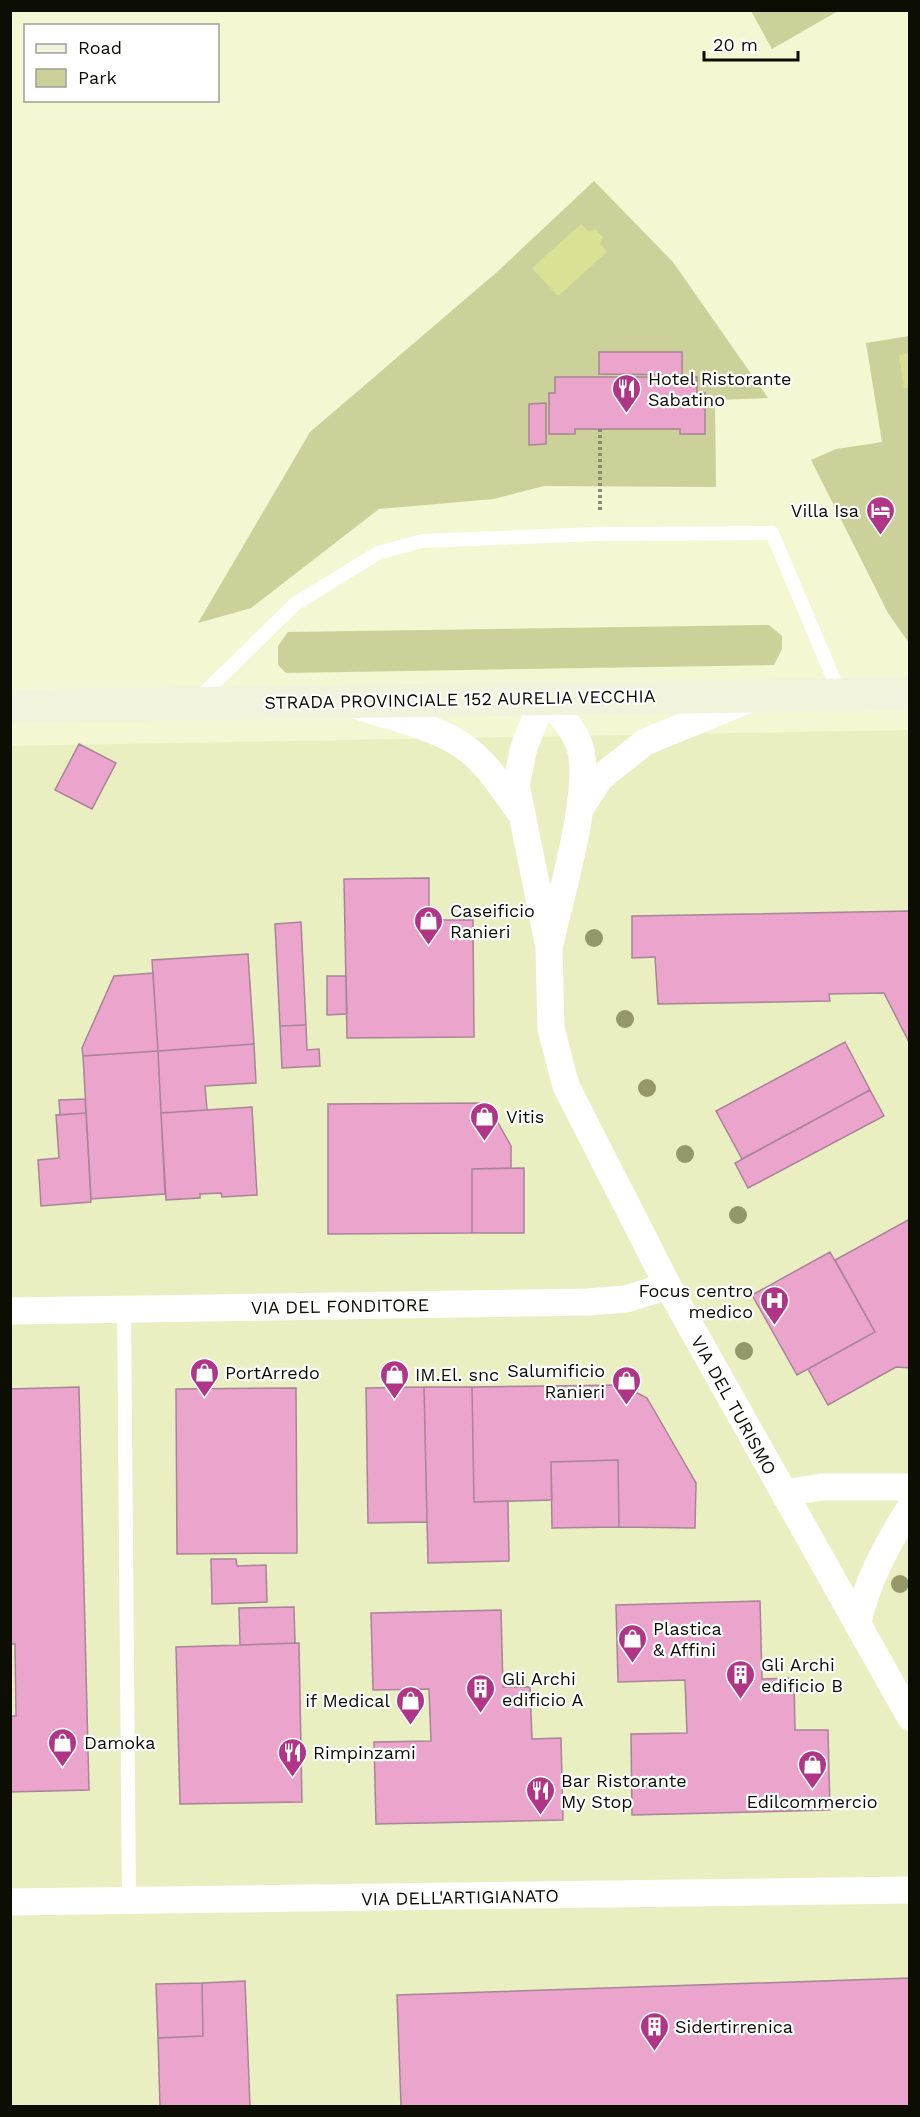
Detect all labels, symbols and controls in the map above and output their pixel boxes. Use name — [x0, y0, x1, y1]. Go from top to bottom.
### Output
legend — [24, 24, 219, 102]
scale bar — [704, 24, 798, 62]
text: 20 m — [713, 34, 758, 55]
text: Road — [78, 37, 122, 58]
text: Park — [78, 67, 117, 88]
place label: Hotel Ristorante Sabatino — [648, 368, 791, 410]
restaurant icon: Hotel Ristorante Sabatino — [611, 372, 643, 414]
hotel icon: Villa Isa — [864, 494, 896, 536]
place label: Villa Isa — [791, 500, 859, 521]
street label: STRADA PROVINCIALE 152 AURELIA VECCHIA — [264, 685, 656, 713]
place label: Caseificio Ranieri — [450, 900, 535, 942]
shop icon: Caseificio Ranieri — [413, 904, 445, 946]
shop icon: Vitis — [469, 1100, 501, 1142]
place label: Vitis — [506, 1106, 544, 1127]
place label: Focus centro medico — [639, 1280, 753, 1322]
hospital icon: Focus centro medico — [758, 1284, 790, 1326]
street label: VIA DEL FONDITORE — [251, 1294, 429, 1318]
street label: VIA DEL TURISMO — [687, 1332, 781, 1478]
shop icon: PortArredo — [188, 1356, 220, 1398]
shop icon: IM.El. snc — [378, 1358, 410, 1400]
place label: Salumificio Ranieri — [507, 1360, 605, 1402]
place label: PortArredo — [225, 1362, 320, 1383]
place label: IM.El. snc — [415, 1364, 499, 1385]
shop icon: Salumificio Ranieri — [610, 1364, 642, 1406]
place label: Plastica & Affini — [653, 1618, 722, 1660]
shop icon: Plastica & Affini — [616, 1622, 648, 1664]
place label: Gli Archi edificio B — [761, 1654, 843, 1696]
building icon: Gli Archi edificio B — [724, 1658, 756, 1700]
place label: Gli Archi edificio A — [502, 1668, 583, 1710]
building icon: Gli Archi edificio A — [465, 1672, 497, 1714]
shop icon: if Medical — [395, 1684, 427, 1726]
place label: if Medical — [305, 1690, 390, 1711]
shop icon: Damoka — [47, 1726, 79, 1768]
place label: Damoka — [84, 1732, 155, 1753]
restaurant icon: Rimpinzami — [276, 1736, 308, 1778]
place label: Rimpinzami — [313, 1742, 416, 1763]
shop icon: Edilcommercio — [796, 1748, 828, 1790]
place label: Bar Ristorante My Stop — [561, 1770, 687, 1812]
restaurant icon: Bar Ristorante My Stop — [524, 1774, 556, 1816]
place label: Edilcommercio — [746, 1791, 878, 1812]
street label: VIA DELL'ARTIGIANATO — [361, 1885, 559, 1909]
building icon: Sidertirrenica — [638, 2010, 670, 2052]
place label: Sidertirrenica — [675, 2016, 793, 2037]

